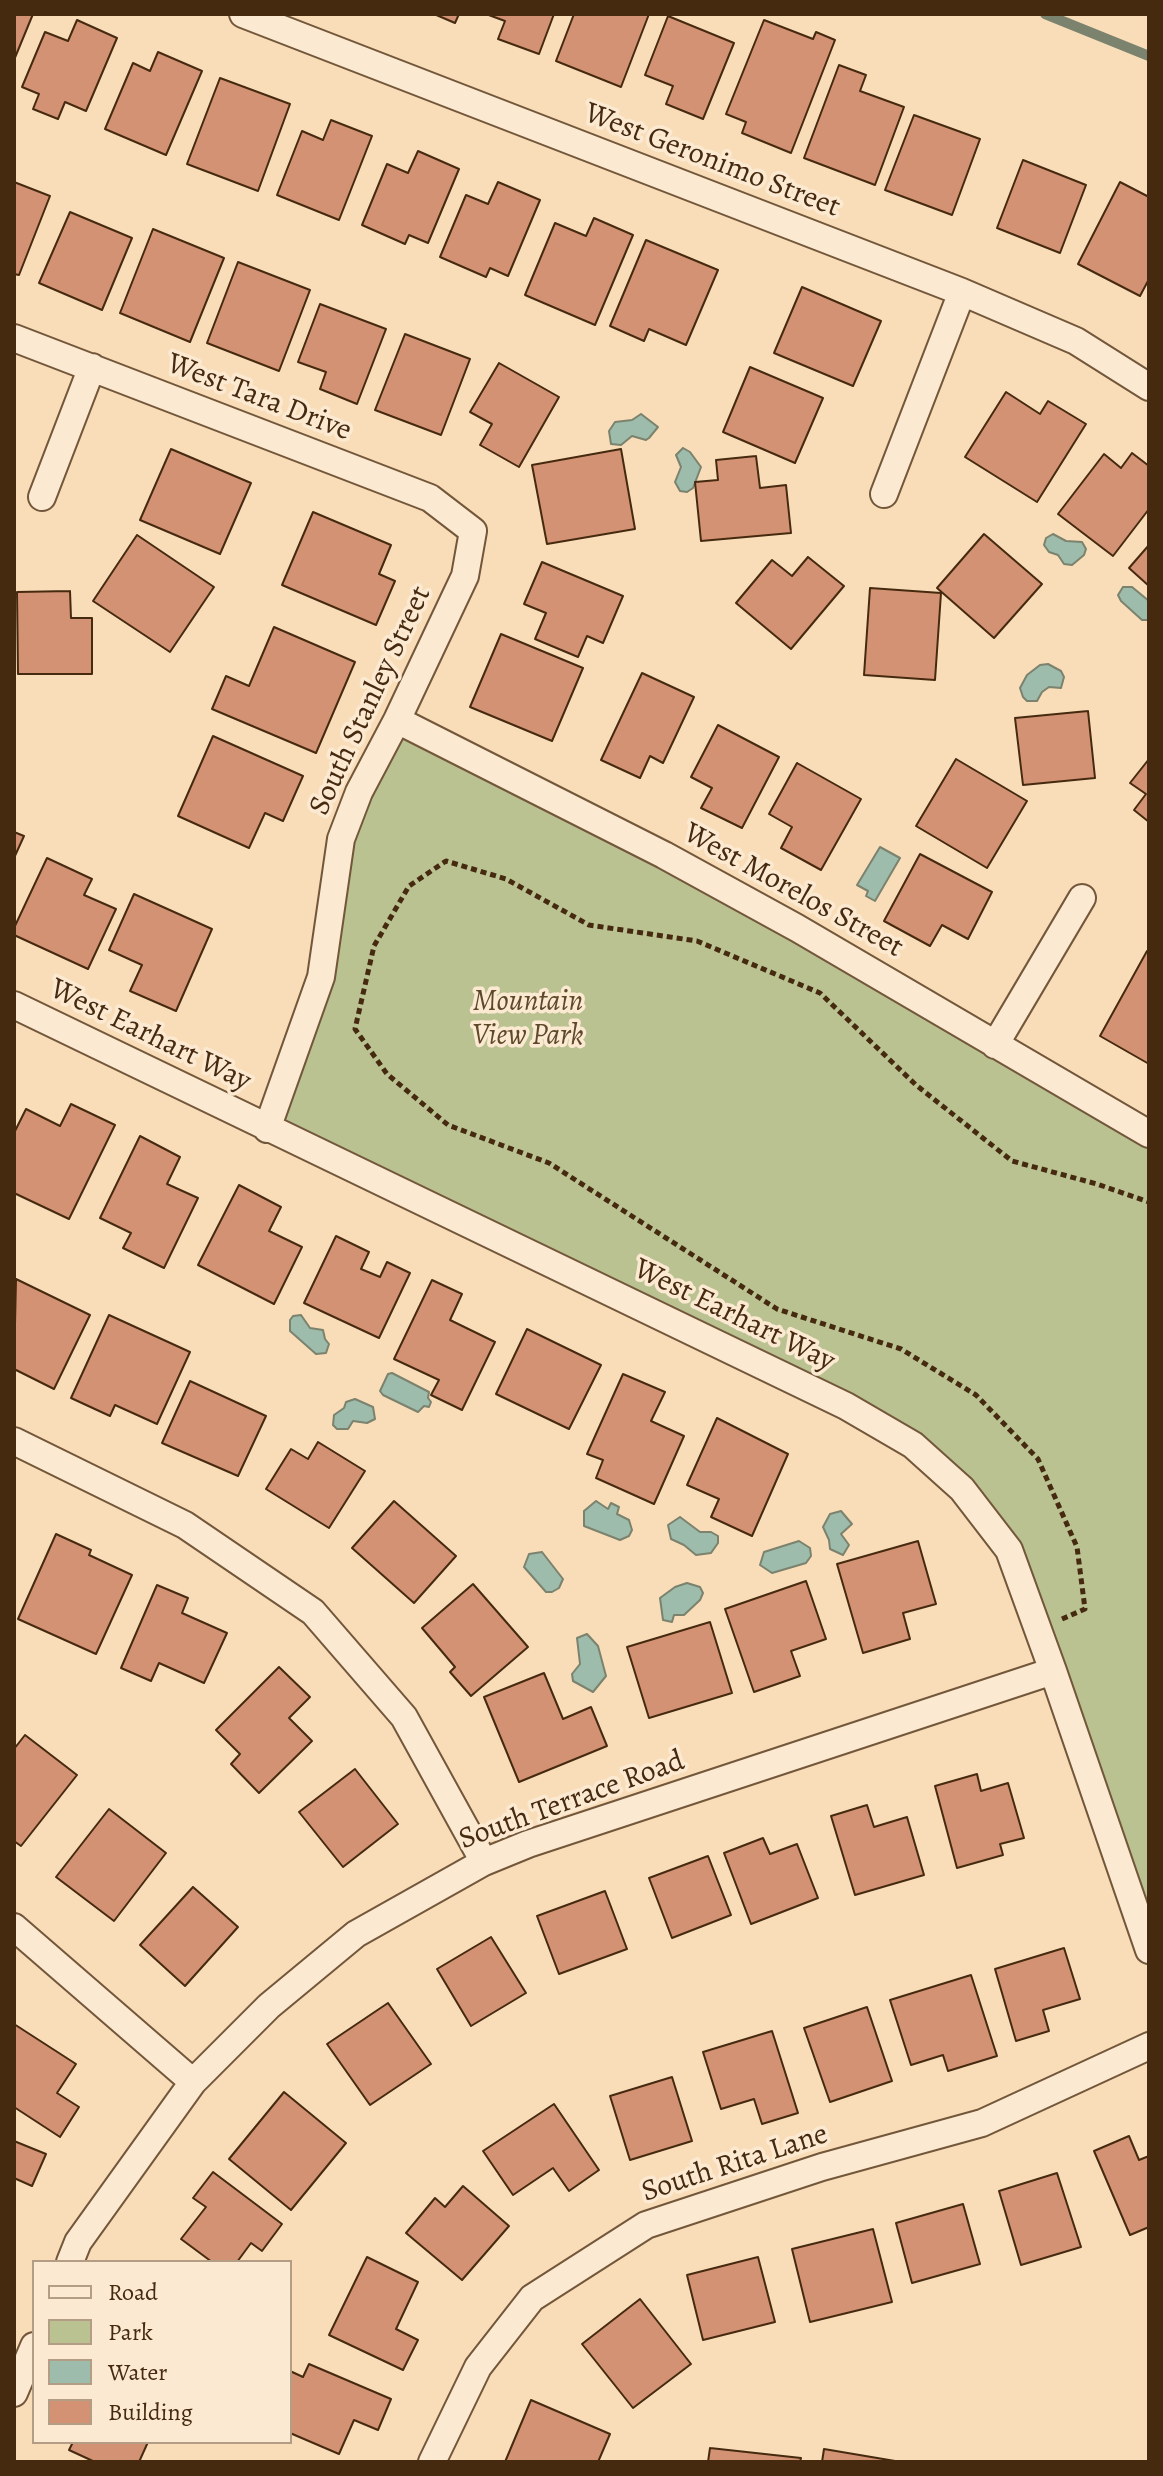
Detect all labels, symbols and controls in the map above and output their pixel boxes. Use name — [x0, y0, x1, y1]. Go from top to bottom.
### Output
street label: West Geronimo Street — [579, 96, 845, 226]
street label: West Tara Drive — [162, 346, 356, 450]
street label: South Stanley Street — [302, 581, 440, 821]
street label: West Morelos Street — [677, 816, 909, 966]
street label: West Earhart Way — [44, 972, 256, 1100]
park label: Mountain View Park — [472, 985, 584, 1056]
street label: West Earhart Way — [628, 1252, 840, 1380]
street label: South Terrace Road — [454, 1744, 690, 1858]
street label: South Rita Lane — [637, 2117, 833, 2211]
legend — [32, 2260, 292, 2444]
text: Road — [108, 2276, 158, 2308]
text: Park — [108, 2316, 153, 2348]
text: Water — [108, 2356, 168, 2388]
text: Building — [108, 2396, 193, 2428]

